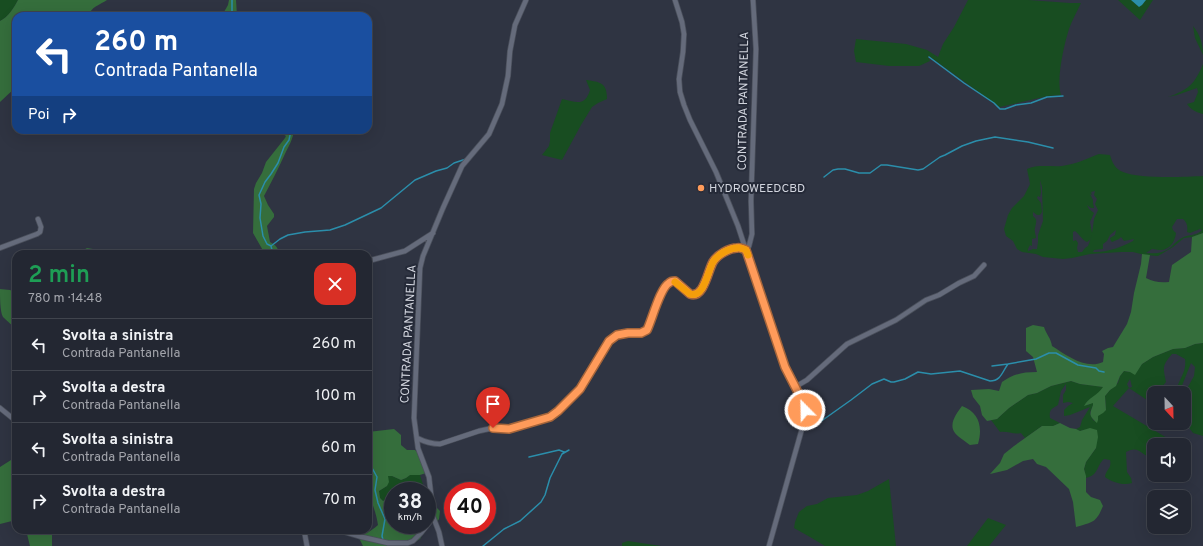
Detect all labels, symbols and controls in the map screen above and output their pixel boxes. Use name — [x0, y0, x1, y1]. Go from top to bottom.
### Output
text: 260 m — [94, 25, 178, 61]
icon: left — [28, 28, 80, 80]
street label: CONTRADA PANTANELLA — [735, 31, 753, 171]
text: Contrada Pantanella — [94, 60, 258, 83]
icon: right — [58, 104, 80, 126]
text: Poi — [28, 106, 50, 125]
place label: HYDROWEEDCBD — [709, 181, 805, 197]
marker: HYDROWEEDCBD — [696, 183, 706, 193]
text: 2 min — [28, 261, 90, 291]
button: close — [314, 263, 356, 305]
street label: CONTRADA PANTANELLA — [397, 264, 421, 404]
text: 780 m · 14:48 — [28, 291, 102, 307]
text: Svolta a sinistra — [62, 327, 173, 346]
icon: left — [28, 334, 50, 356]
text: 260 m — [312, 335, 356, 354]
text: Contrada Pantanella — [62, 346, 180, 362]
text: Svolta a destra — [62, 379, 165, 398]
icon: right — [28, 386, 50, 408]
north arrow — [1147, 386, 1191, 430]
map controls — [1147, 386, 1191, 534]
text: 100 m — [315, 387, 356, 406]
pin — [476, 387, 510, 428]
position arrow — [784, 389, 826, 431]
icon: arrive — [482, 393, 504, 415]
text: Contrada Pantanella — [62, 398, 180, 414]
text: Svolta a sinistra — [62, 431, 173, 450]
icon: left — [28, 438, 50, 460]
button: sound — [1147, 438, 1191, 482]
text: 60 m — [321, 439, 356, 458]
text: Contrada Pantanella — [62, 450, 180, 466]
speed limit sign: 40 — [444, 482, 496, 534]
text: Svolta a destra — [62, 483, 165, 502]
icon: right — [28, 490, 50, 512]
text: 38 — [398, 490, 422, 516]
button: layers — [1147, 490, 1191, 534]
text: 70 m — [323, 491, 356, 510]
text: Contrada Pantanella — [62, 502, 180, 518]
text: km/h — [398, 511, 422, 524]

